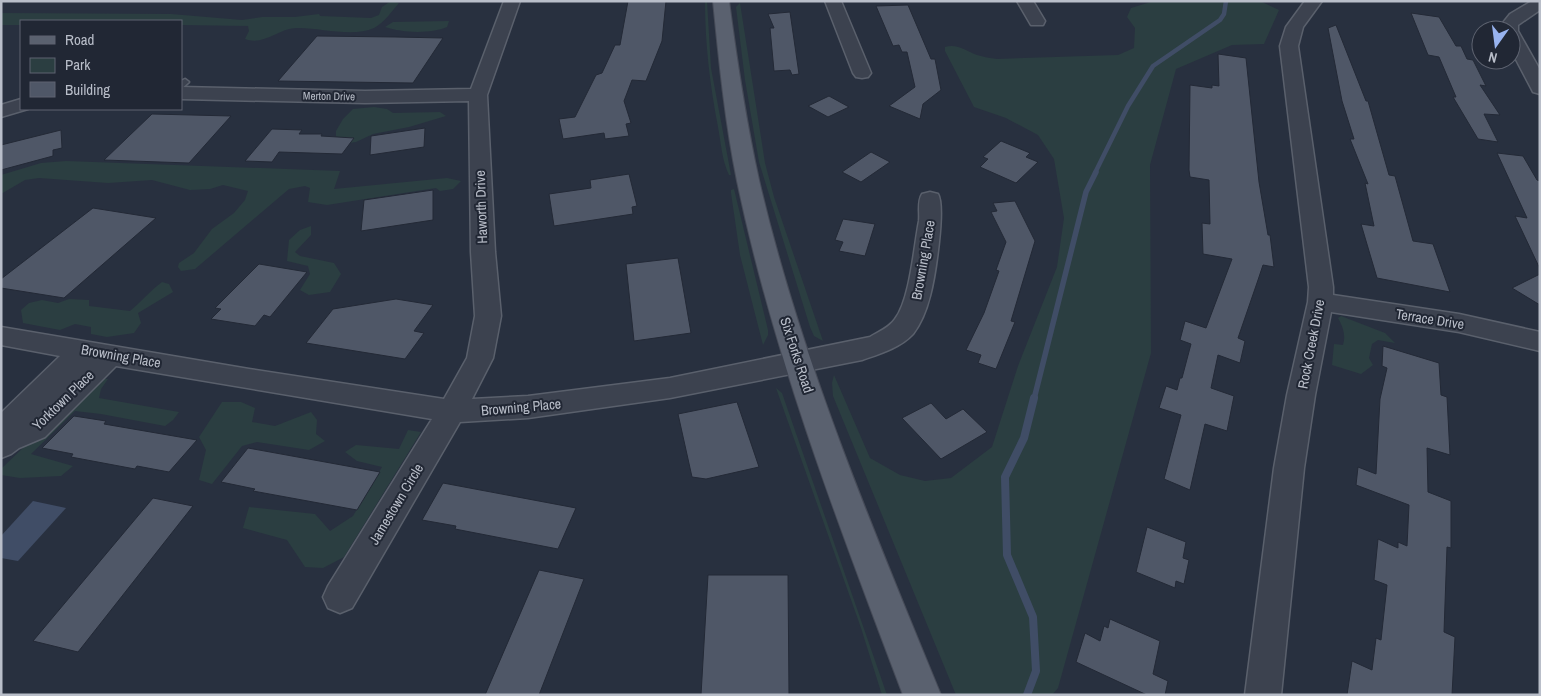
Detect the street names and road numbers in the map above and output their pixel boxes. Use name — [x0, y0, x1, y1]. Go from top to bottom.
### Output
street label: Merton Drive — [303, 89, 355, 103]
street label: Haworth Drive — [471, 170, 491, 244]
street label: Browning Place — [907, 219, 939, 301]
street label: Rock Creek Drive — [1294, 298, 1328, 390]
street label: Terrace Drive — [1395, 305, 1465, 333]
street label: Six Forks Road — [776, 315, 818, 395]
street label: Browning Place — [80, 340, 162, 372]
street label: Yorktown Place — [28, 366, 98, 434]
street label: Browning Place — [480, 395, 562, 419]
street label: Jamestown Circle — [365, 460, 427, 548]

